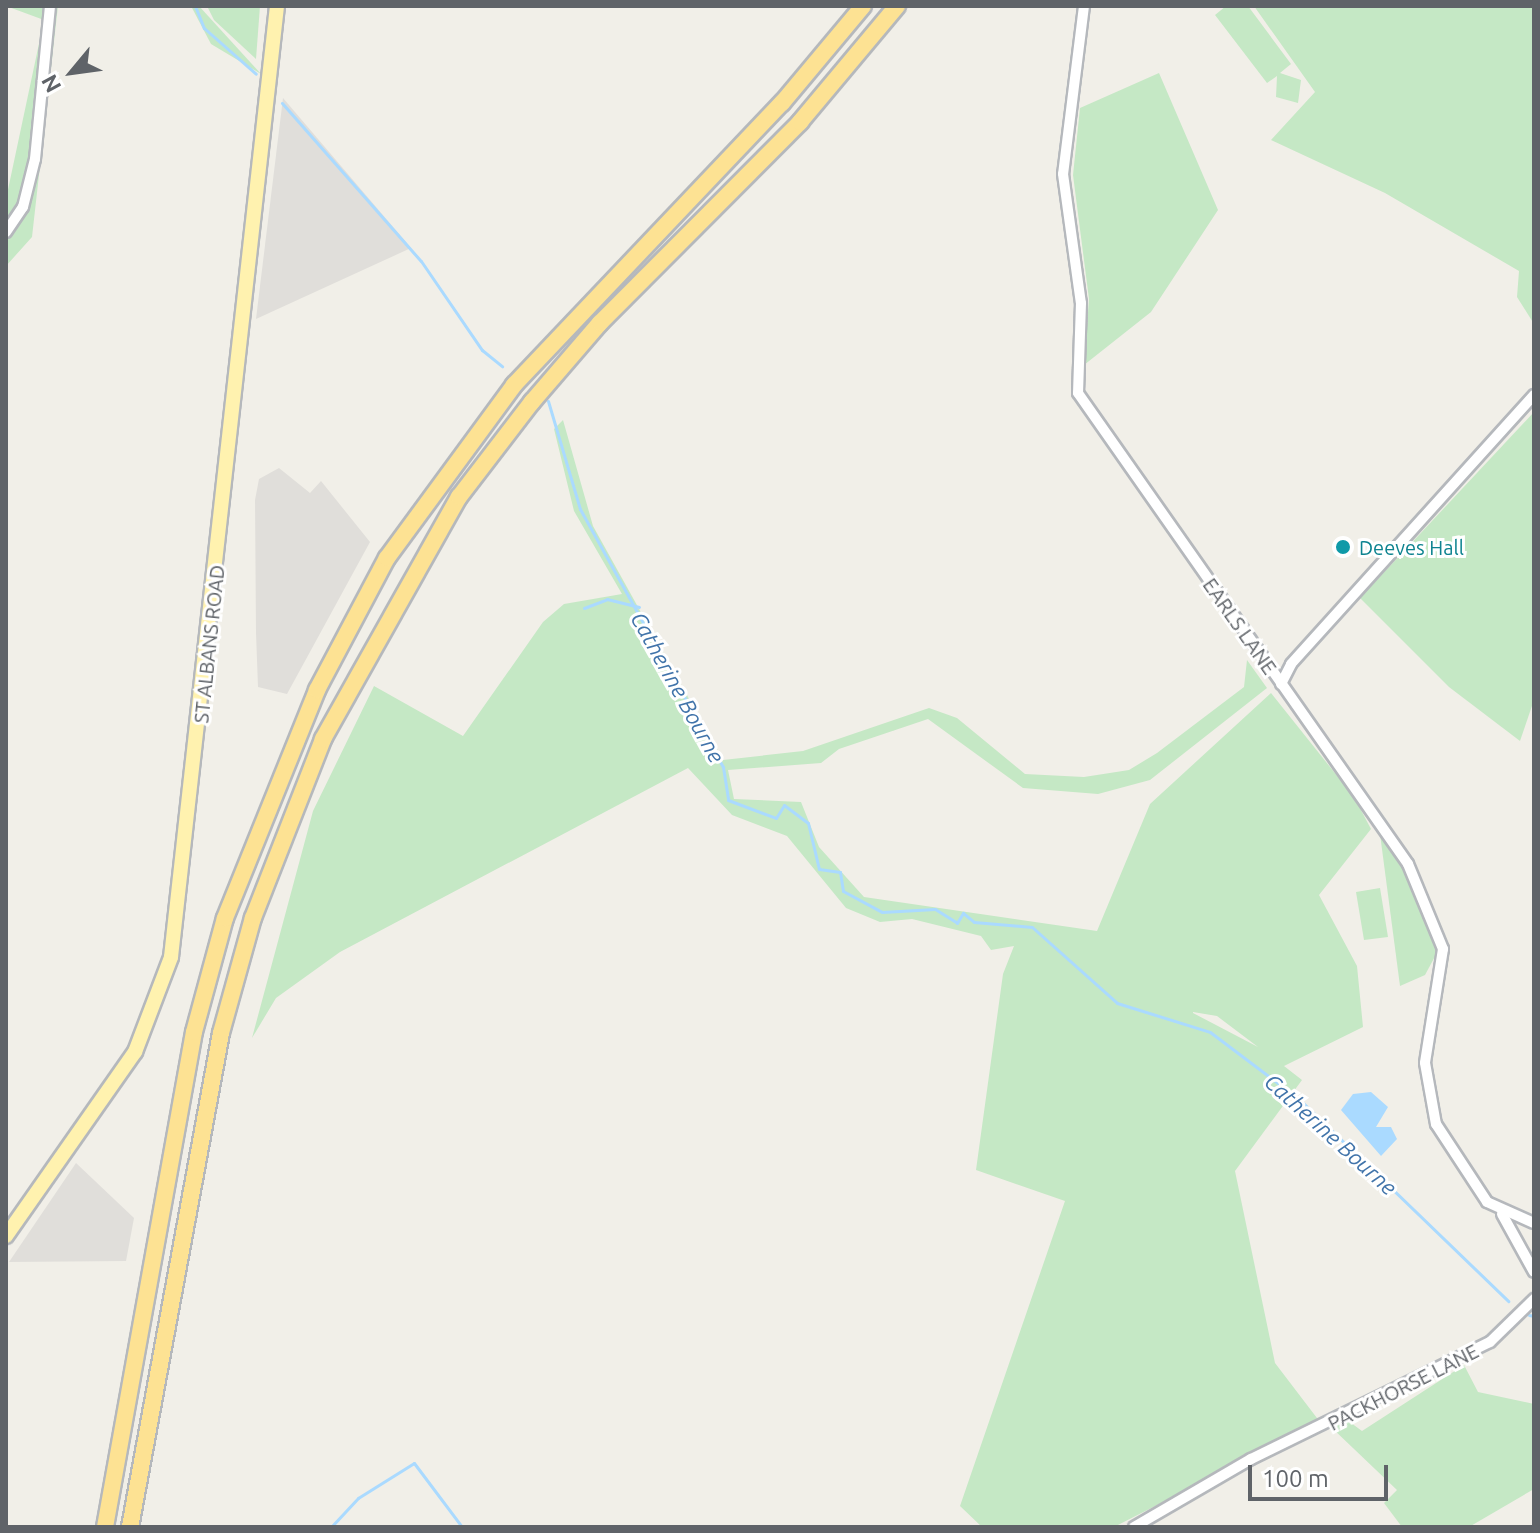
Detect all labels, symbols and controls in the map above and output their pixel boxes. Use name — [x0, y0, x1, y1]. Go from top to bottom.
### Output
north arrow — [32, 32, 112, 112]
text: N — [36, 71, 65, 97]
place label: Deeves Hall — [1359, 535, 1464, 559]
marker: Deeves Hall — [1334, 538, 1352, 556]
street label: ST ALBANS ROAD — [189, 564, 229, 724]
street label: EARLS LANE — [1198, 573, 1282, 679]
water label: Catherine Bourne — [626, 607, 730, 767]
water label: Catherine Bourne — [1260, 1068, 1402, 1200]
street label: PACKHORSE LANE — [1324, 1339, 1482, 1435]
scale bar — [1252, 1449, 1392, 1499]
text: 100 m — [1262, 1465, 1329, 1492]

